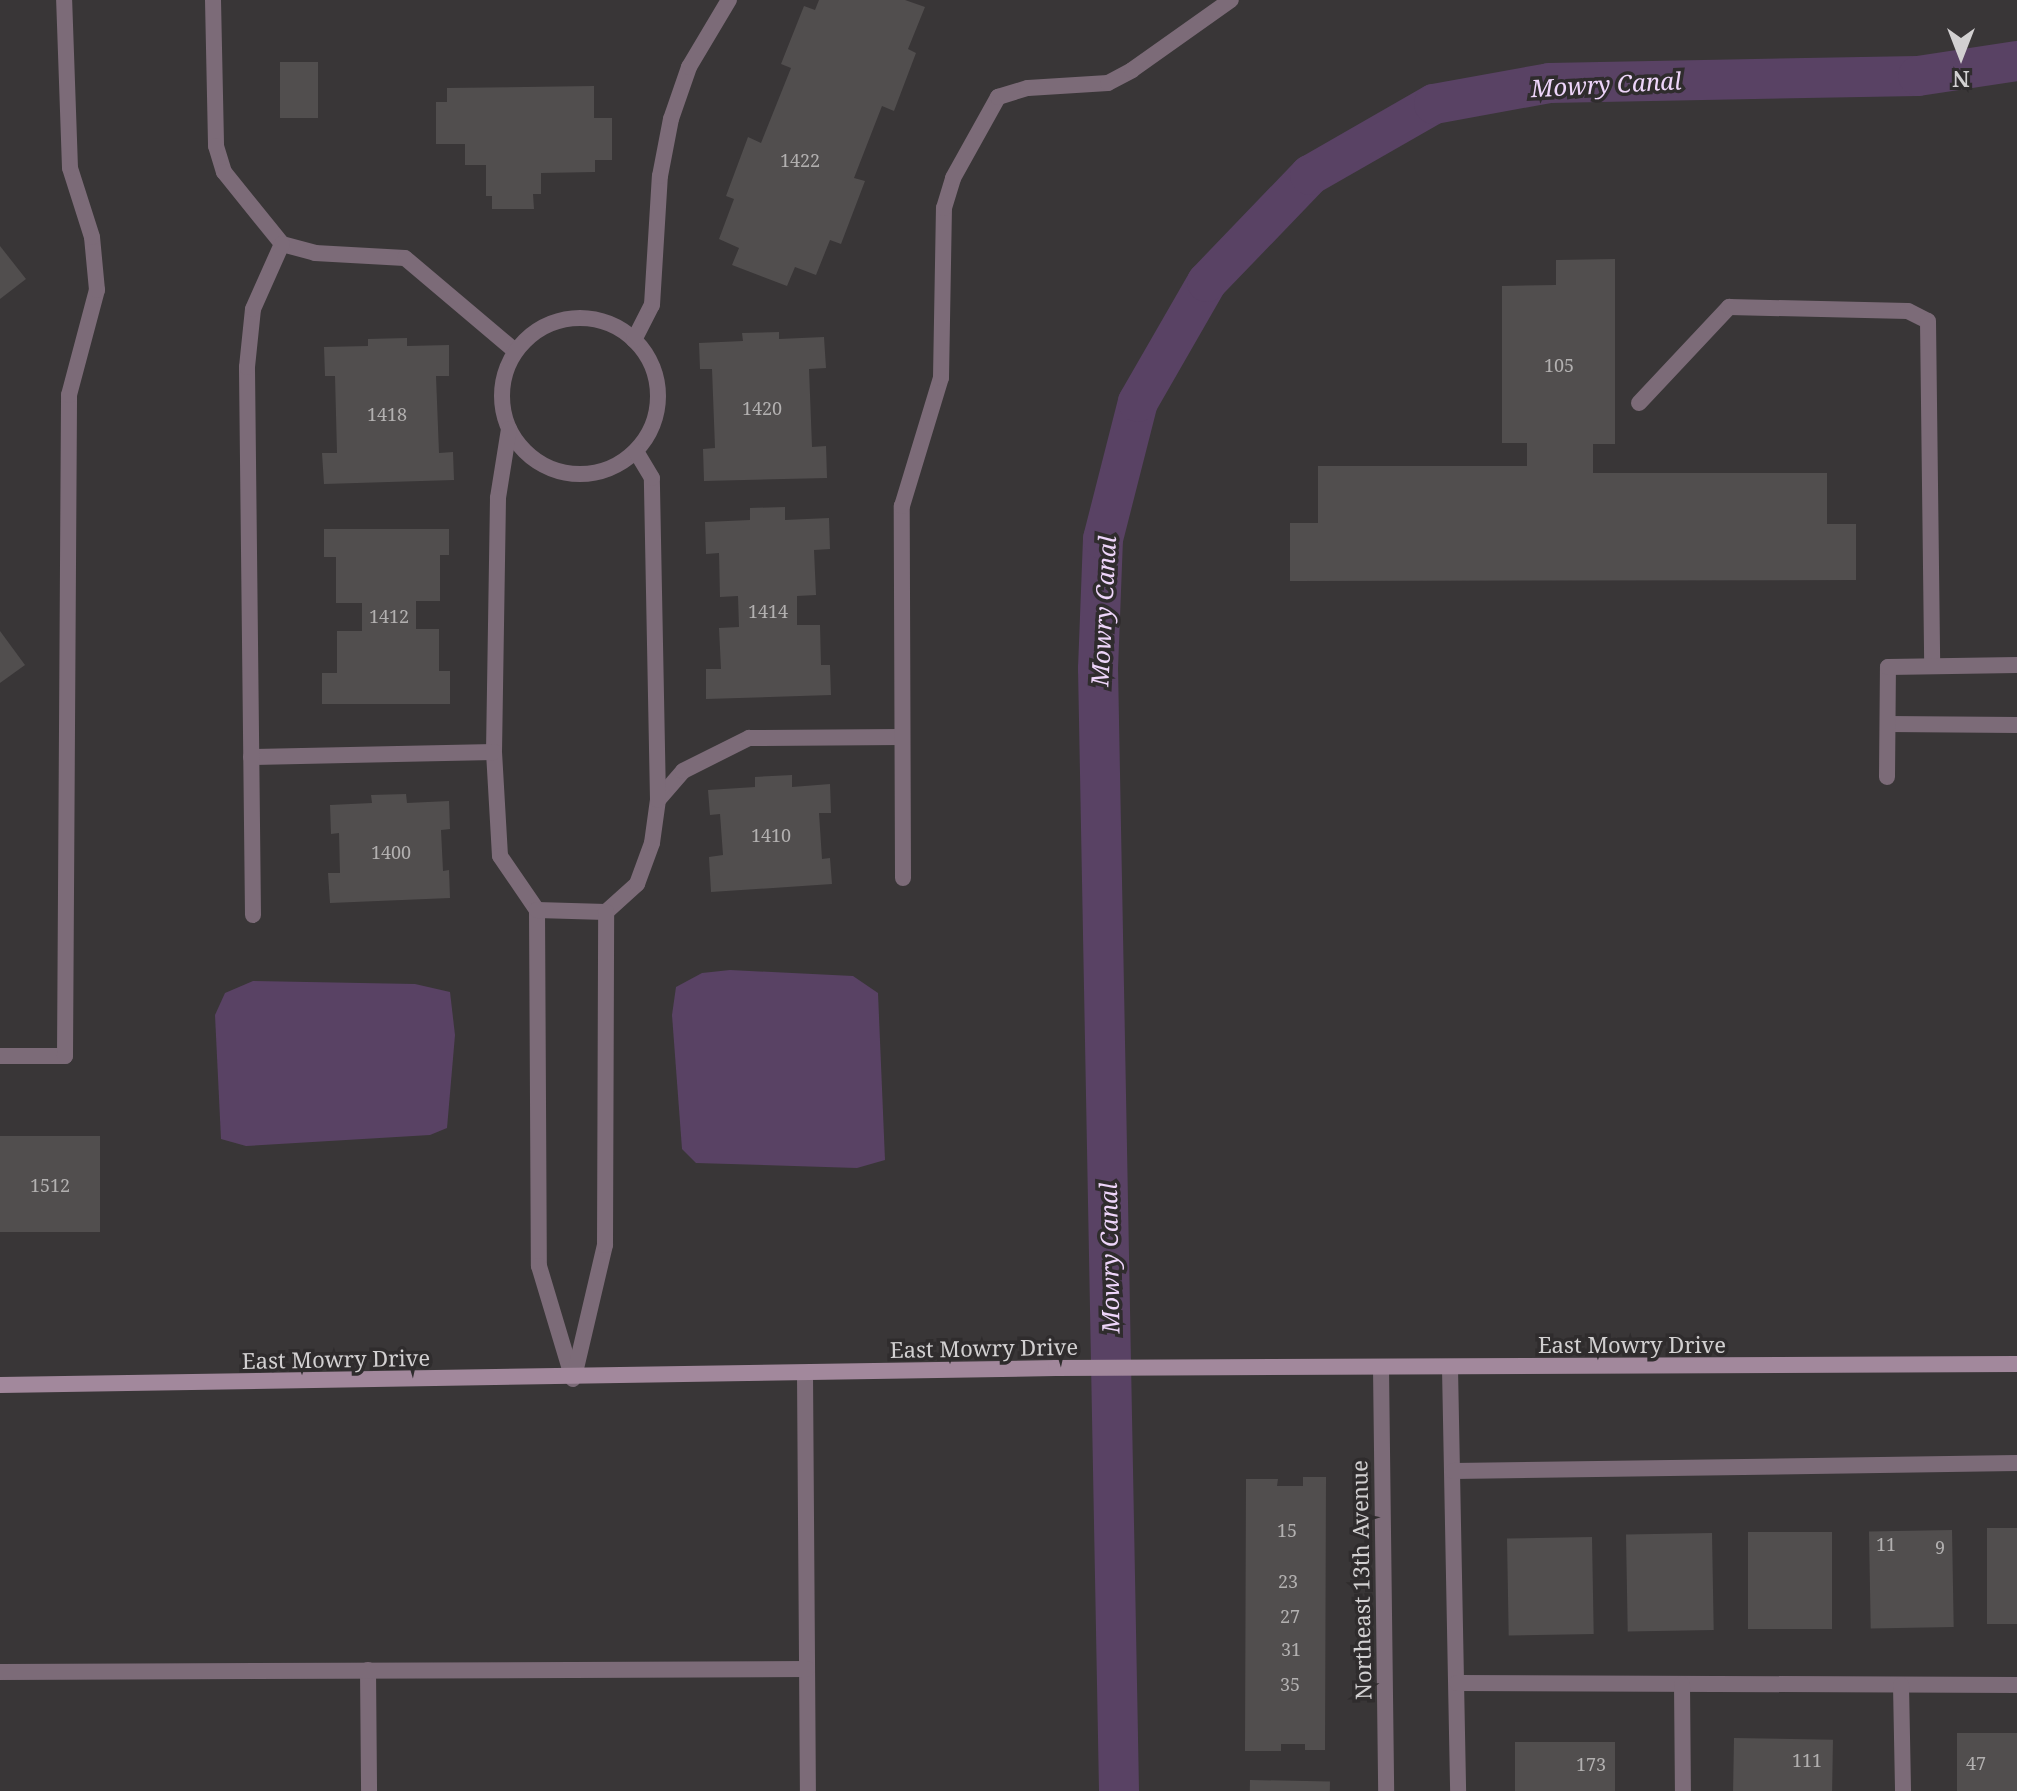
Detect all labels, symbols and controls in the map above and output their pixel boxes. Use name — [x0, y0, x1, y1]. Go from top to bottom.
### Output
north arrow — [1921, 16, 2001, 96]
text: N — [1952, 65, 1970, 95]
water label: Mowry Canal — [1530, 66, 1682, 102]
house number: 1422 — [780, 149, 820, 171]
house number: 105 — [1544, 354, 1574, 376]
house number: 1420 — [742, 397, 782, 419]
house number: 1418 — [367, 403, 407, 425]
water label: Mowry Canal — [1085, 535, 1121, 687]
house number: 1414 — [748, 600, 788, 622]
house number: 1412 — [369, 605, 409, 627]
house number: 1410 — [751, 824, 791, 846]
house number: 1400 — [371, 841, 411, 863]
house number: 1512 — [30, 1174, 70, 1196]
water label: Mowry Canal — [1093, 1182, 1125, 1334]
street label: East Mowry Drive — [1538, 1332, 1726, 1358]
street label: East Mowry Drive — [890, 1333, 1078, 1363]
street label: East Mowry Drive — [242, 1344, 430, 1374]
street label: Northeast 13th Avenue — [1346, 1460, 1376, 1700]
house number: 15 — [1277, 1519, 1297, 1541]
house number: 11 — [1876, 1533, 1896, 1555]
house number: 9 — [1935, 1536, 1945, 1558]
house number: 23 — [1278, 1570, 1298, 1592]
house number: 27 — [1280, 1605, 1300, 1627]
house number: 31 — [1281, 1638, 1301, 1660]
house number: 35 — [1280, 1673, 1300, 1695]
house number: 111 — [1792, 1749, 1822, 1771]
house number: 47 — [1966, 1752, 1986, 1774]
house number: 173 — [1576, 1753, 1606, 1775]

